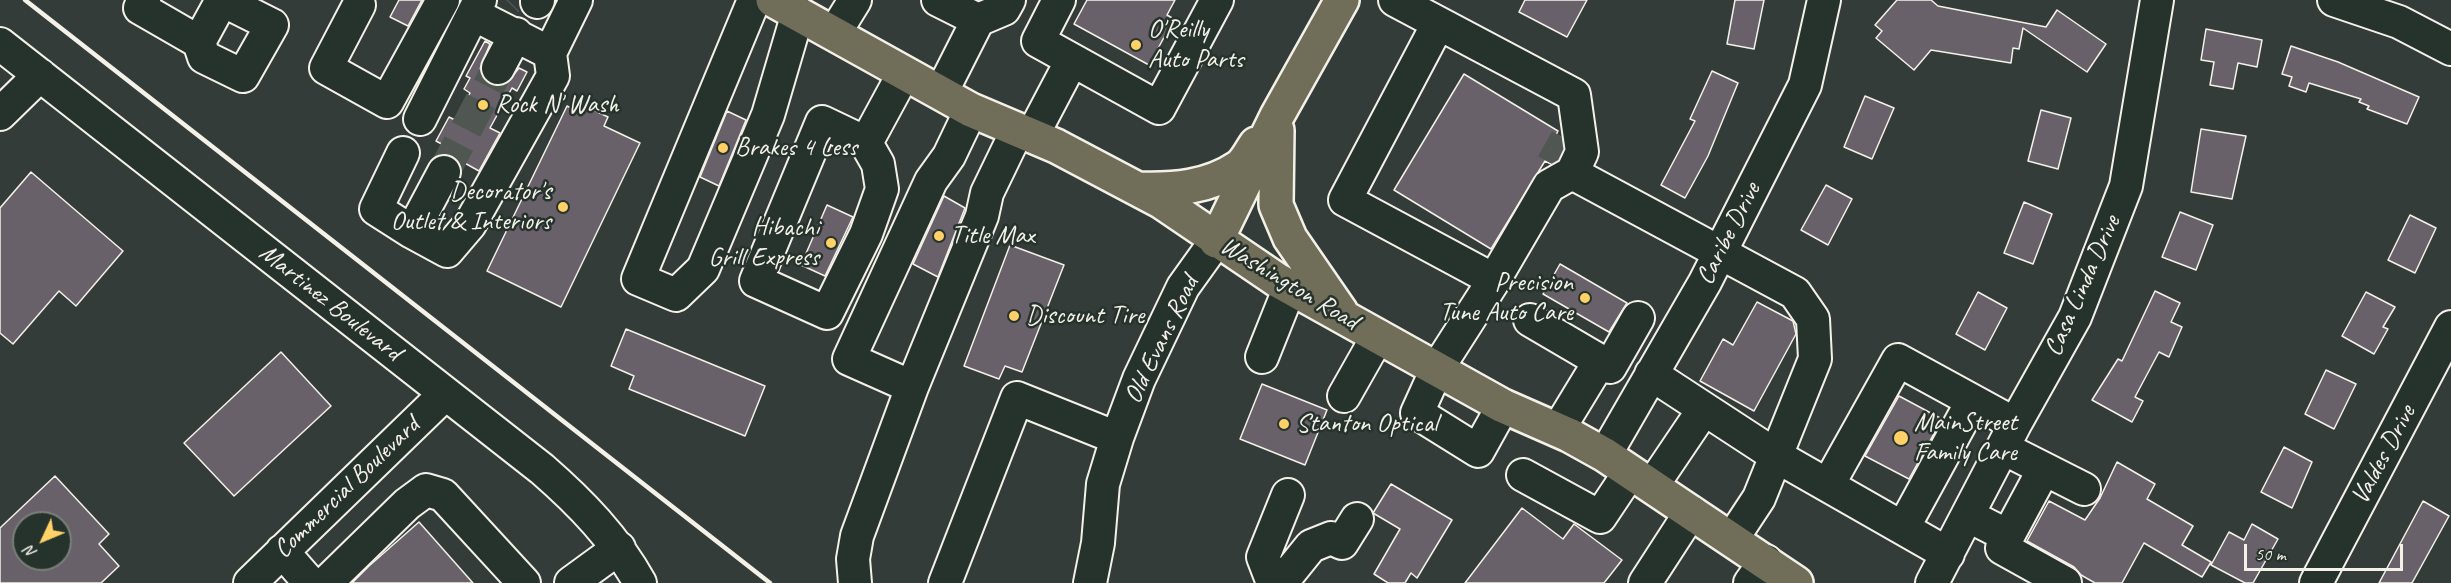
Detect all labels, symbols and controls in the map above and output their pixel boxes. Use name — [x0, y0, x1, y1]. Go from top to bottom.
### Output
place label: O'Reilly Auto Parts — [1148, 14, 1244, 76]
marker: O'Reilly Auto Parts — [1129, 38, 1143, 52]
place label: Rock N' Wash — [495, 89, 619, 121]
marker: Rock N' Wash — [476, 98, 490, 112]
place label: Brakes 4 Less — [735, 132, 857, 164]
marker: Brakes 4 Less — [716, 141, 730, 155]
place label: Decorator's Outlet & Interiors — [391, 176, 551, 237]
street label: Caribe Drive — [1690, 178, 1768, 290]
marker: Decorator's Outlet & Interiors — [556, 200, 570, 214]
street label: Casa Linda Drive — [2038, 211, 2128, 361]
place label: Hibachi Grill Express — [709, 212, 819, 274]
place label: Title Max — [951, 220, 1035, 252]
marker: Title Max — [932, 229, 946, 243]
street label: Washington Road — [1214, 230, 1364, 338]
marker: Hibachi Grill Express — [824, 236, 838, 250]
street label: Martinez Boulevard — [253, 238, 407, 368]
place label: Precision Tune Auto Care — [1439, 267, 1573, 328]
street label: Old Evans Road — [1118, 271, 1206, 409]
marker: Precision Tune Auto Care — [1578, 291, 1592, 305]
place label: Discount Tire — [1026, 300, 1144, 332]
marker: Discount Tire — [1007, 309, 1021, 323]
street label: Valdes Drive — [2345, 400, 2423, 510]
place label: MainStreet Family Care — [1914, 407, 2017, 468]
place label: Stanton Optical — [1296, 408, 1438, 440]
street label: Commercial Boulevard — [268, 411, 426, 565]
marker: Stanton Optical — [1277, 417, 1291, 431]
marker: MainStreet Family Care — [1892, 429, 1910, 447]
north arrow — [12, 511, 72, 571]
scale bar — [2247, 532, 2406, 570]
text: N — [20, 542, 41, 563]
text: 50 m — [2255, 543, 2286, 565]

